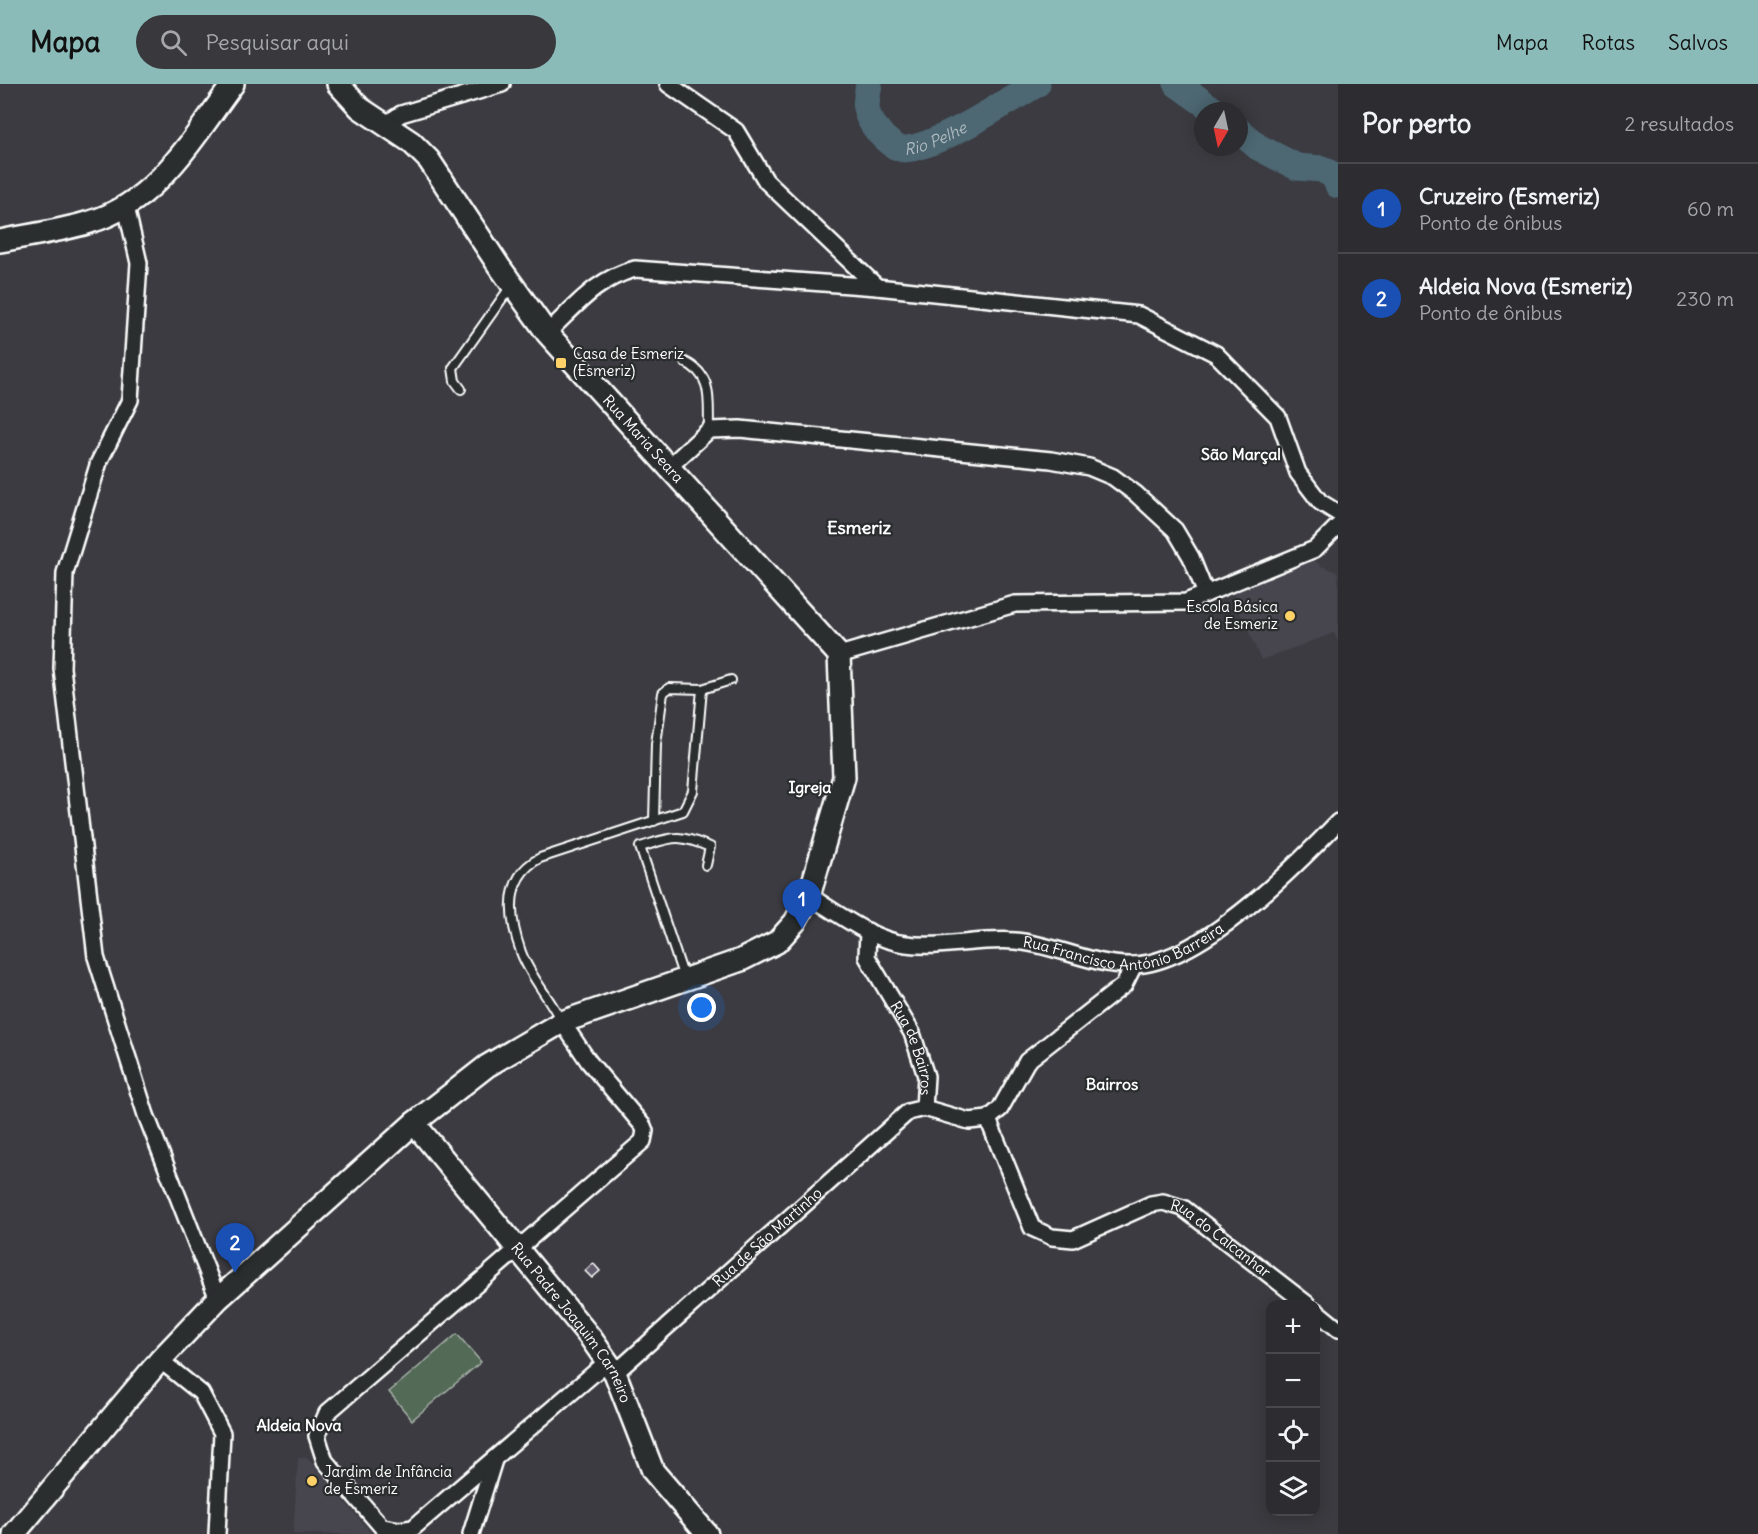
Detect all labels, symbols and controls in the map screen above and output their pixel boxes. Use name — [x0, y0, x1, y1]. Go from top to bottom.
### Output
search box — [136, 15, 556, 69]
text: Mapa — [30, 24, 100, 60]
icon: search — [157, 26, 190, 59]
text: Pesquisar aqui — [205, 28, 349, 56]
text: Mapa — [1496, 29, 1549, 56]
text: Rotas — [1582, 29, 1635, 56]
text: Salvos — [1668, 29, 1728, 56]
north arrow — [1194, 102, 1248, 156]
text: Por perto — [1362, 107, 1471, 140]
text: 2 resultados — [1625, 111, 1734, 136]
water label: Rio Pelhe — [903, 117, 971, 159]
text: Cruzeiro (Esmeriz) — [1419, 182, 1600, 210]
text: 1 — [1378, 196, 1385, 221]
text: 60 m — [1687, 196, 1734, 221]
text: Ponto de ônibus — [1419, 210, 1562, 235]
text: Aldeia Nova (Esmeriz) — [1419, 272, 1633, 300]
text: 2 — [1376, 286, 1387, 311]
text: 230 m — [1676, 286, 1734, 311]
text: Ponto de ônibus — [1419, 300, 1562, 325]
place label: Casa de Esmeriz (Esmeriz) — [573, 344, 684, 380]
marker: Casa de Esmeriz (Esmeriz) — [554, 356, 568, 370]
street label: Rua Maria Seara — [599, 391, 688, 487]
district label: São Marçal — [1201, 444, 1281, 465]
district label: Esmeriz — [827, 516, 892, 539]
place label: Escola Básica de Esmeriz — [1186, 597, 1278, 633]
marker: Escola Básica de Esmeriz — [1283, 609, 1297, 623]
district label: Igreja — [789, 777, 831, 798]
pin: 1 — [782, 880, 822, 929]
street label: Rua Francisco António Barreira — [1022, 918, 1227, 974]
your location — [687, 993, 716, 1022]
street label: Rua de Bairros — [886, 998, 936, 1096]
district label: Bairros — [1086, 1074, 1138, 1094]
street label: Rua de São Martinho — [708, 1183, 826, 1291]
street label: Rua do Calcanhar — [1168, 1195, 1275, 1281]
pin: 2 — [216, 1224, 254, 1273]
street label: Rua Padre Joaquim Carneiro — [507, 1239, 636, 1405]
map controls — [1266, 1300, 1320, 1516]
button: + — [1266, 1300, 1320, 1354]
button: − — [1266, 1354, 1320, 1408]
button: locate — [1266, 1408, 1320, 1462]
district label: Aldeia Nova — [256, 1415, 342, 1435]
place label: Jardim de Infância de Esmeriz — [324, 1462, 452, 1498]
button: layers — [1266, 1462, 1320, 1516]
marker: Jardim de Infância de Esmeriz — [305, 1474, 319, 1488]

